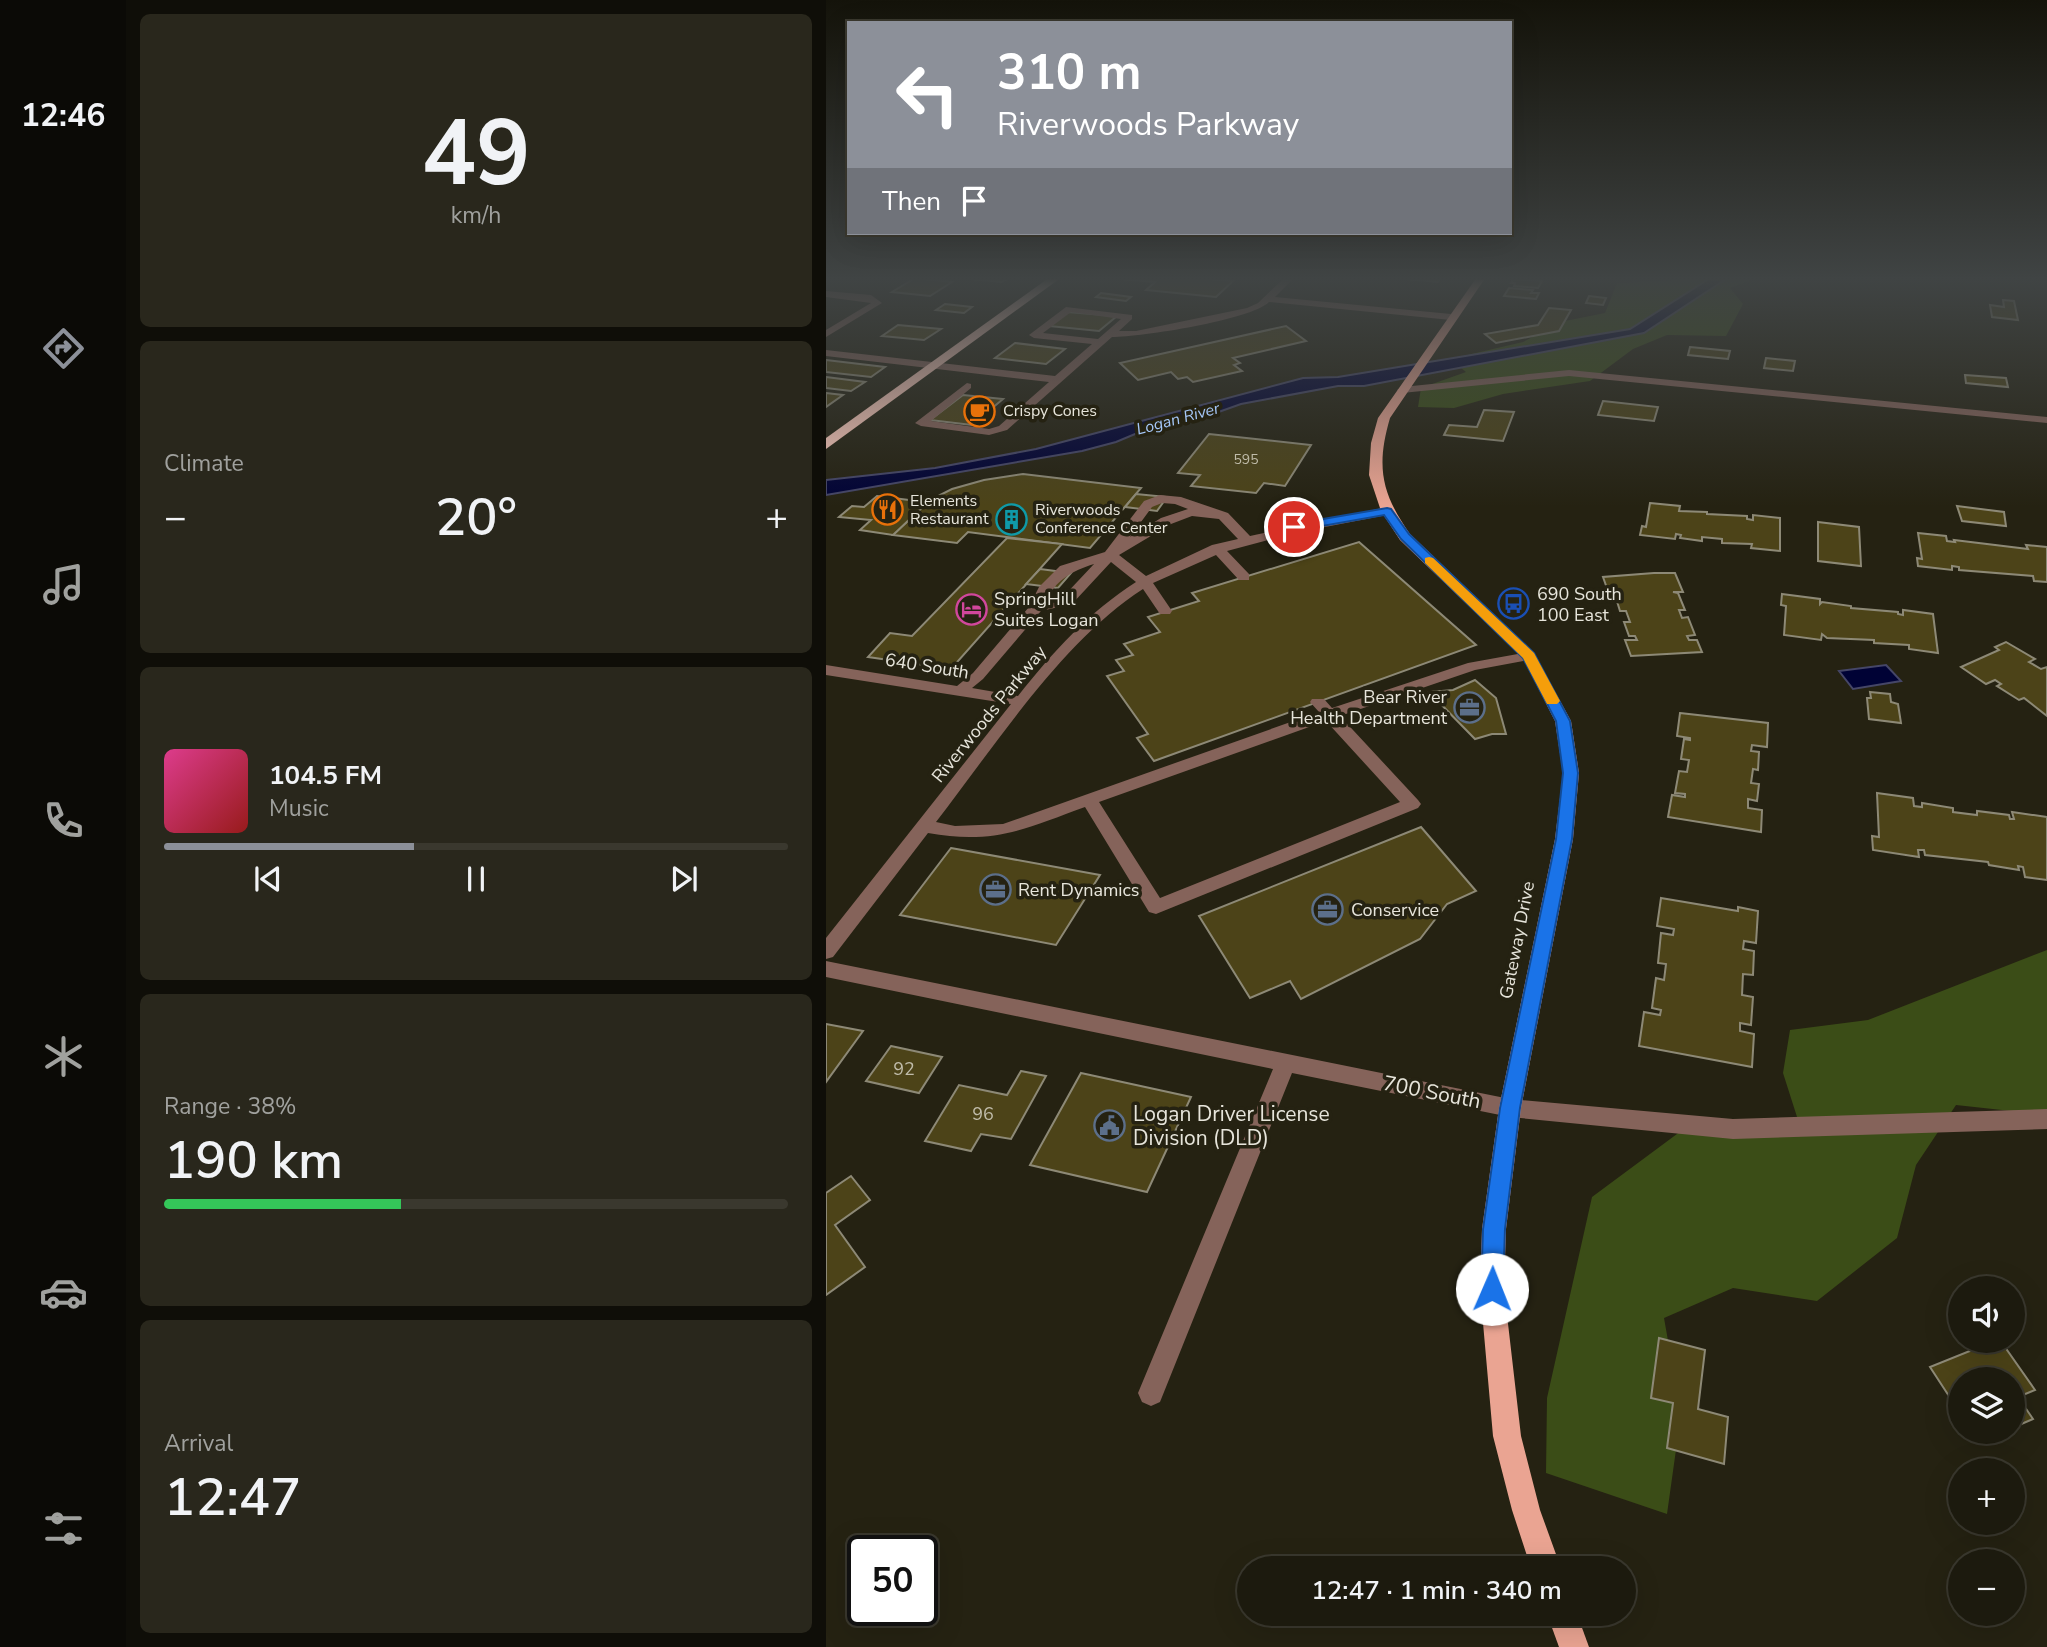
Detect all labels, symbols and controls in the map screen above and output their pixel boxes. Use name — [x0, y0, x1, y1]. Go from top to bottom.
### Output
text: 310 m — [997, 39, 1141, 106]
icon: left — [882, 49, 973, 140]
text: 49 — [421, 92, 531, 216]
text: 12:46 — [21, 94, 105, 137]
text: Riverwoods Parkway — [997, 103, 1299, 146]
icon: arrive — [955, 182, 993, 220]
text: Then — [882, 184, 941, 219]
text: km/h — [451, 200, 501, 231]
icon: directions — [39, 324, 88, 373]
cafe icon: Crispy Cones — [963, 394, 997, 428]
water label: Logan River — [1134, 397, 1223, 441]
place label: Crispy Cones — [1003, 400, 1097, 422]
text: Climate — [164, 448, 244, 479]
house number: 595 — [1233, 450, 1259, 469]
text: 20° — [435, 482, 517, 553]
place label: Elements Restaurant — [910, 490, 989, 530]
text: − — [164, 492, 187, 543]
text: + — [765, 492, 788, 543]
restaurant icon: Elements Restaurant — [870, 493, 904, 527]
pin — [1264, 497, 1324, 557]
place label: Riverwoods Conference Center — [1035, 499, 1168, 539]
building icon: Riverwoods Conference Center — [995, 502, 1029, 536]
icon: arrive — [1275, 508, 1313, 546]
icon: music — [39, 560, 88, 609]
place label: 690 South 100 East — [1537, 582, 1622, 627]
place label: SpringHill Suites Logan — [994, 587, 1098, 632]
bus stop icon: 690 South 100 East — [1497, 587, 1531, 621]
hotel icon: SpringHill Suites Logan — [954, 592, 988, 626]
street label: Riverwoods Parkway — [926, 640, 1052, 788]
street label: 640 South — [883, 648, 971, 684]
place label: Bear River Health Department — [1290, 685, 1448, 730]
office icon: Bear River Health Department — [1453, 690, 1487, 724]
text: 104.5 FM — [269, 758, 382, 793]
text: Music — [269, 793, 329, 824]
icon: phone — [39, 796, 88, 845]
icon: previous — [249, 860, 287, 898]
icon: pause — [457, 860, 495, 898]
icon: next — [665, 860, 703, 898]
office icon: Rent Dynamics — [978, 873, 1012, 907]
place label: Rent Dynamics — [1018, 878, 1140, 902]
street label: Gateway Drive — [1494, 879, 1540, 1001]
office icon: Conservice — [1311, 893, 1345, 927]
place label: Conservice — [1351, 898, 1439, 922]
icon: climate — [39, 1032, 88, 1081]
house number: 92 — [893, 1057, 915, 1081]
street label: 700 South — [1381, 1069, 1483, 1115]
text: Range · 38% — [164, 1091, 296, 1122]
place label: Logan Driver License Division (DLD) — [1133, 1100, 1330, 1152]
house number: 96 — [972, 1102, 994, 1126]
public building icon: Logan Driver License Division (DLD) — [1093, 1109, 1127, 1143]
text: 190 km — [164, 1125, 343, 1196]
position arrow — [1455, 1252, 1529, 1326]
icon: car — [39, 1268, 88, 1317]
map controls — [1948, 1276, 2025, 1626]
button: sound — [1948, 1276, 2025, 1353]
button: layers — [1948, 1367, 2025, 1444]
text: Arrival — [164, 1428, 233, 1459]
button: + — [1948, 1458, 2025, 1535]
text: 12:47 — [164, 1462, 301, 1533]
icon: filters — [39, 1504, 88, 1553]
speed limit sign: 50 — [847, 1535, 938, 1626]
button: − — [1948, 1549, 2025, 1626]
text: 12:47 · 1 min · 340 m — [1311, 1573, 1562, 1608]

